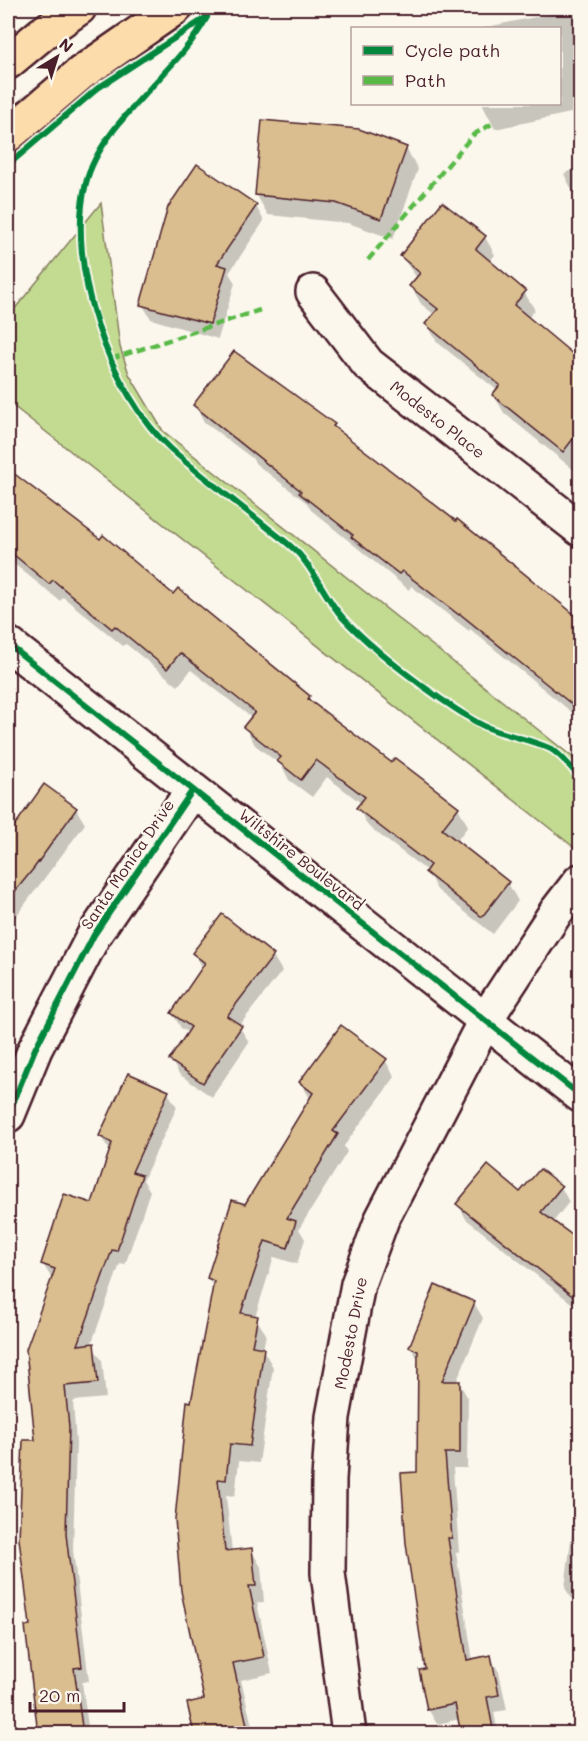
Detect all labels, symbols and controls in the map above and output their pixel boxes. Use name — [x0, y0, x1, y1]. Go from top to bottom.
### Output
north arrow — [27, 27, 87, 87]
legend — [351, 27, 561, 105]
text: N — [55, 33, 78, 57]
text: Cycle path — [405, 38, 500, 62]
text: Path — [405, 68, 445, 92]
street label: Modesto Place — [386, 375, 490, 463]
street label: Santa Monica Drive — [76, 795, 178, 933]
street label: Wiltshire Boulevard — [235, 803, 369, 915]
street label: Modesto Drive — [329, 1275, 371, 1391]
scale bar — [30, 1675, 124, 1713]
text: 20 m — [39, 1683, 80, 1707]

